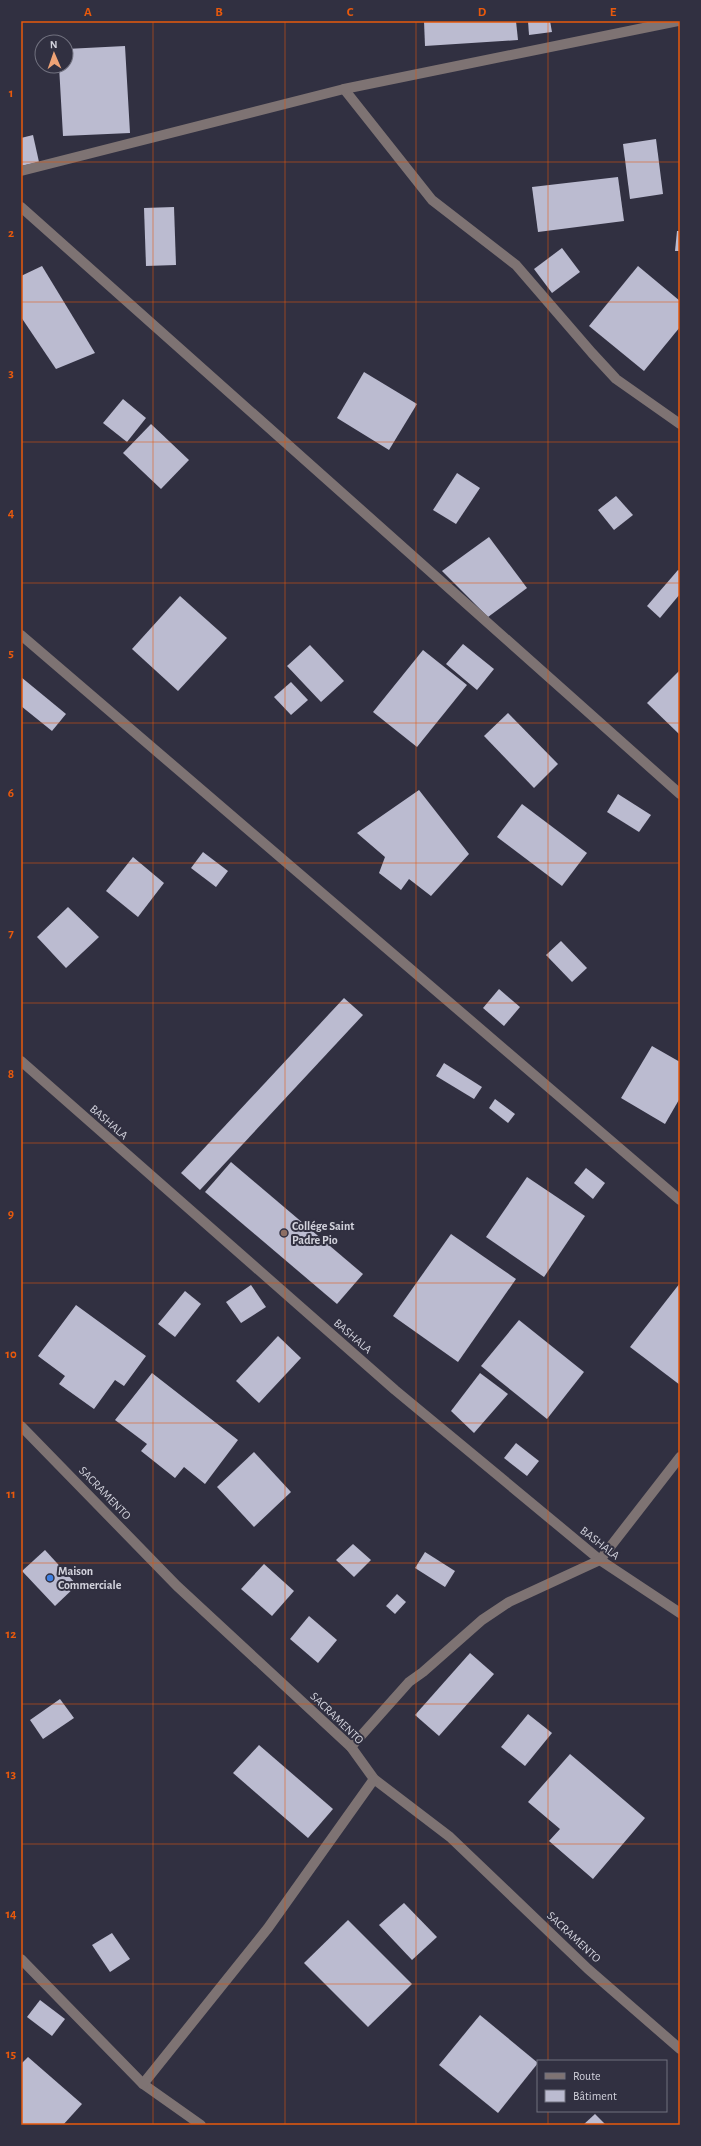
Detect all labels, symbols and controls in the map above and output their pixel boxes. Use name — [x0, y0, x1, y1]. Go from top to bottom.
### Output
text: A — [84, 6, 92, 19]
text: B — [215, 6, 223, 19]
text: C — [347, 6, 354, 19]
text: D — [478, 6, 487, 19]
text: E — [610, 6, 617, 19]
north arrow — [34, 34, 74, 74]
text: N — [50, 39, 58, 50]
text: 1 — [9, 87, 13, 100]
text: 2 — [8, 227, 14, 240]
text: 3 — [8, 367, 14, 380]
text: 4 — [8, 507, 15, 520]
text: 5 — [8, 647, 14, 660]
text: 6 — [8, 787, 14, 800]
text: 7 — [8, 927, 14, 940]
text: 8 — [8, 1068, 14, 1081]
street label: BASHALA — [88, 1102, 130, 1142]
text: 9 — [8, 1208, 14, 1221]
place label: Collége Saint Padre Pio — [292, 1220, 354, 1246]
marker: Collége Saint Padre Pio — [279, 1228, 289, 1238]
street label: BASHALA — [332, 1316, 374, 1356]
text: 10 — [5, 1348, 17, 1361]
street label: SACRAMENTO — [77, 1464, 133, 1522]
text: 11 — [6, 1488, 16, 1501]
street label: BASHALA — [578, 1524, 622, 1562]
place label: Maison Commerciale — [58, 1565, 122, 1591]
marker: Maison Commerciale — [45, 1573, 55, 1583]
text: 12 — [6, 1628, 16, 1641]
street label: SACRAMENTO — [308, 1690, 366, 1746]
text: 13 — [6, 1768, 17, 1781]
text: 14 — [5, 1908, 17, 1921]
street label: SACRAMENTO — [545, 1909, 603, 1965]
text: 15 — [6, 2048, 17, 2061]
legend — [537, 2060, 667, 2112]
text: Route — [573, 2070, 600, 2082]
text: Bâtiment — [573, 2090, 617, 2102]

